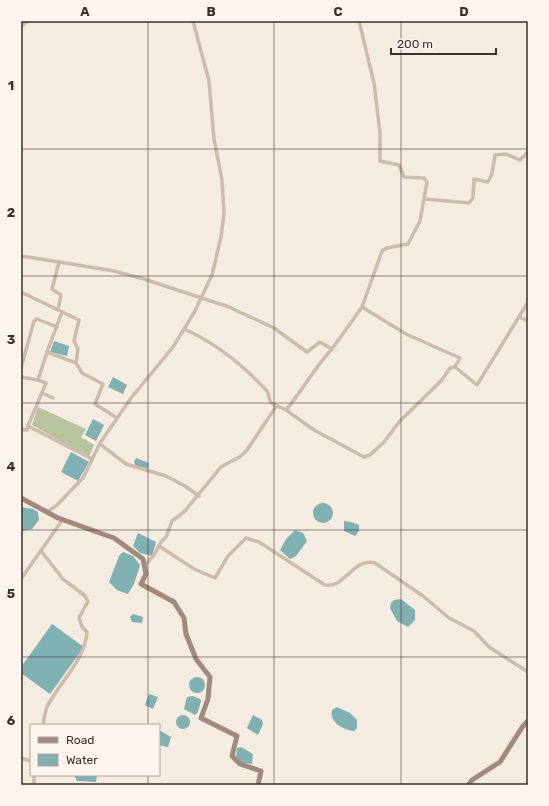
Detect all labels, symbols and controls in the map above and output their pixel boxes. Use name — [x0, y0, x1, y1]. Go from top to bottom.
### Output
text: A — [80, 4, 90, 19]
text: B — [206, 4, 216, 19]
text: C — [333, 4, 343, 19]
text: D — [459, 4, 469, 19]
scale bar — [391, 30, 496, 56]
text: 200 m — [397, 37, 433, 51]
text: 1 — [8, 78, 14, 93]
text: 2 — [7, 205, 15, 220]
text: 3 — [7, 332, 16, 347]
text: 4 — [7, 459, 16, 474]
text: 5 — [7, 586, 15, 601]
text: 6 — [7, 713, 16, 728]
legend — [30, 724, 160, 776]
text: Road — [66, 733, 94, 747]
text: Water — [66, 753, 98, 767]

